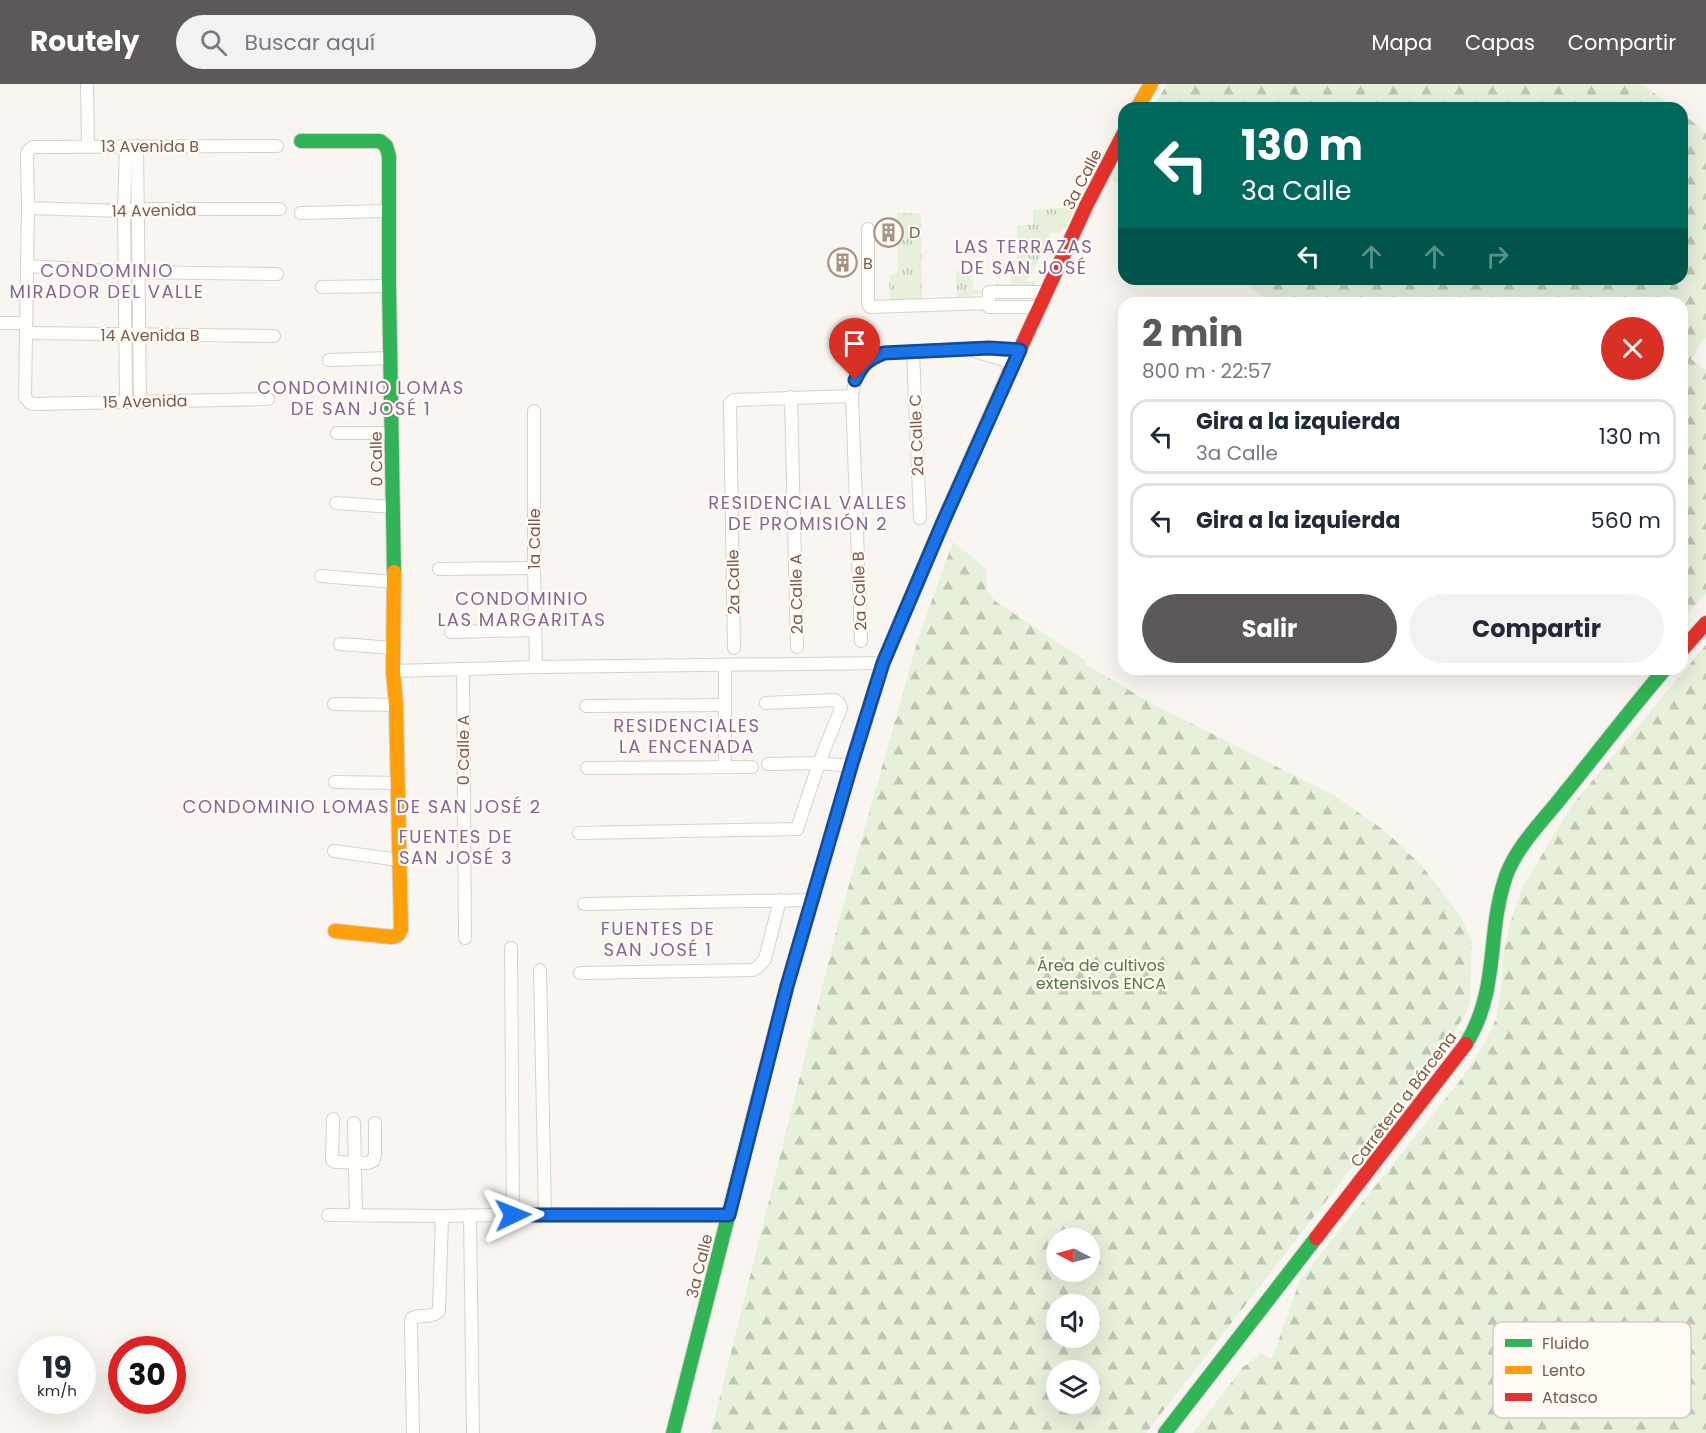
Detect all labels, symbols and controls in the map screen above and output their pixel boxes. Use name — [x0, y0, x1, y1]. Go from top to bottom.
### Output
search box — [176, 15, 596, 69]
text: Routely — [30, 22, 140, 61]
icon: search — [197, 26, 230, 59]
text: Buscar aquí — [245, 27, 375, 58]
text: Mapa — [1371, 28, 1432, 57]
text: Capas — [1465, 28, 1535, 57]
text: Compartir — [1568, 28, 1676, 57]
text: 130 m — [1241, 116, 1363, 175]
icon: left — [1142, 126, 1220, 204]
street label: 13 Avenida B — [101, 135, 199, 158]
street label: 3a Calle — [1057, 145, 1108, 214]
text: 3a Calle — [1241, 172, 1351, 209]
street label: 14 Avenida — [111, 198, 197, 223]
building icon: D — [872, 216, 904, 248]
place label: D — [909, 221, 920, 244]
district label: LAS TERRAZAS DE SAN JOSÉ — [955, 234, 1093, 280]
icon: left — [1292, 240, 1325, 273]
icon: ahead — [1355, 240, 1388, 273]
icon: ahead — [1418, 240, 1451, 273]
icon: right — [1481, 240, 1514, 273]
building icon: B — [826, 247, 858, 279]
place label: B — [863, 252, 873, 275]
district label: CONDOMINIO MIRADOR DEL VALLE — [10, 258, 204, 304]
text: 2 min — [1142, 308, 1243, 359]
button: close — [1601, 317, 1664, 380]
pin — [829, 318, 880, 380]
street label: 14 Avenida B — [100, 324, 200, 347]
icon: arrive — [838, 327, 871, 360]
text: 800 m · 22:57 — [1142, 357, 1271, 385]
district label: CONDOMINIO LOMAS DE SAN JOSÉ 1 — [257, 375, 465, 421]
street label: 15 Avenida — [102, 389, 188, 414]
street label: 2a Calle C — [904, 394, 929, 476]
text: Gira a la izquierda — [1196, 406, 1400, 437]
icon: left — [1145, 420, 1178, 453]
text: 130 m — [1599, 421, 1661, 452]
street label: 0 Calle — [365, 431, 388, 487]
text: 3a Calle — [1196, 439, 1278, 467]
district label: RESIDENCIAL VALLES DE PROMISIÓN 2 — [708, 490, 908, 536]
icon: left — [1145, 504, 1178, 537]
text: Gira a la izquierda — [1196, 505, 1400, 536]
text: 560 m — [1591, 505, 1661, 536]
street label: 1a Calle — [523, 508, 546, 570]
street label: 2a Calle — [721, 549, 746, 615]
street label: 2a Calle B — [847, 551, 872, 631]
street label: 2a Calle A — [784, 553, 809, 634]
district label: CONDOMINIO LAS MARGARITAS — [438, 586, 606, 632]
button: Salir — [1142, 594, 1397, 663]
button: Compartir — [1409, 594, 1664, 663]
district label: RESIDENCIALES LA ENCENADA — [613, 713, 761, 759]
street label: 0 Calle A — [452, 715, 475, 785]
district label: CONDOMINIO LOMAS DE SAN JOSÉ 2 — [182, 794, 542, 819]
district label: FUENTES DE SAN JOSÉ 3 — [399, 824, 513, 870]
district label: FUENTES DE SAN JOSÉ 1 — [601, 916, 715, 962]
park label: Área de cultivos extensivos ENCA — [1036, 954, 1166, 995]
street label: Carretera a Bárcena — [1345, 1027, 1462, 1172]
position arrow — [481, 1183, 545, 1247]
north arrow — [1046, 1228, 1100, 1282]
map controls — [1046, 1228, 1100, 1414]
street label: 3a Calle — [680, 1232, 719, 1301]
button: sound — [1046, 1294, 1100, 1348]
legend — [1493, 1322, 1691, 1418]
text: Fluido — [1542, 1332, 1589, 1355]
speed limit sign: 30 — [108, 1336, 186, 1414]
text: 19 — [42, 1346, 72, 1389]
text: Lento — [1542, 1359, 1585, 1382]
button: layers — [1046, 1360, 1100, 1414]
text: km/h — [37, 1380, 77, 1401]
text: Atasco — [1542, 1386, 1598, 1409]

